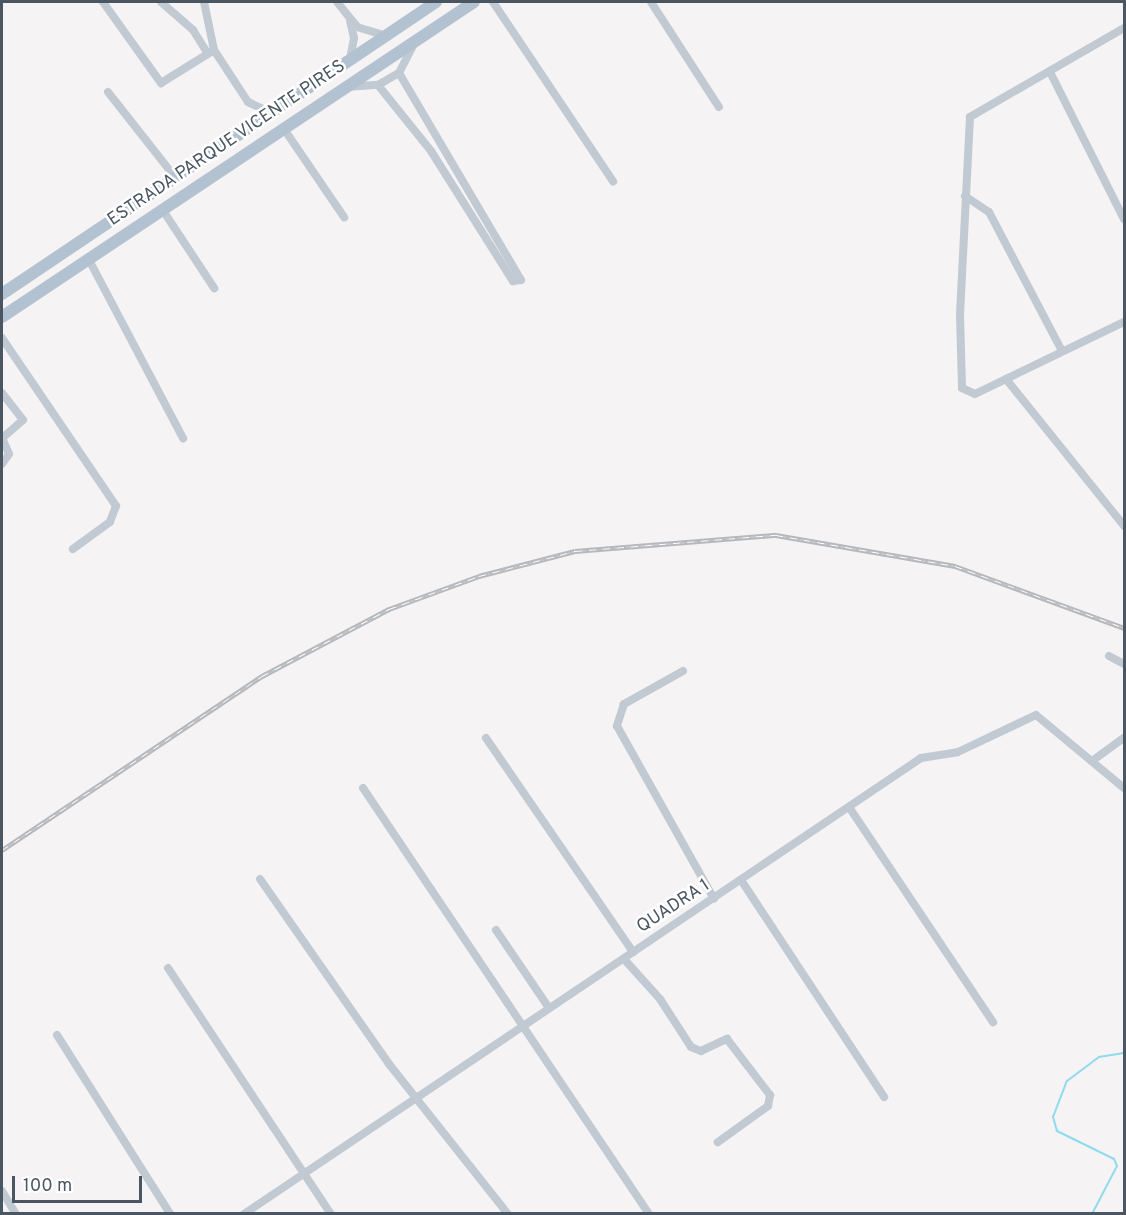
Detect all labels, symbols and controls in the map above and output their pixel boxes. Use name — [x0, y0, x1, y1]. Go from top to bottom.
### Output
street label: ESTRADA PARQUE VICENTE PIRES — [104, 56, 350, 232]
street label: QUADRA 1 — [633, 875, 715, 939]
scale bar — [15, 1164, 146, 1202]
text: 100 m — [23, 1175, 72, 1198]

